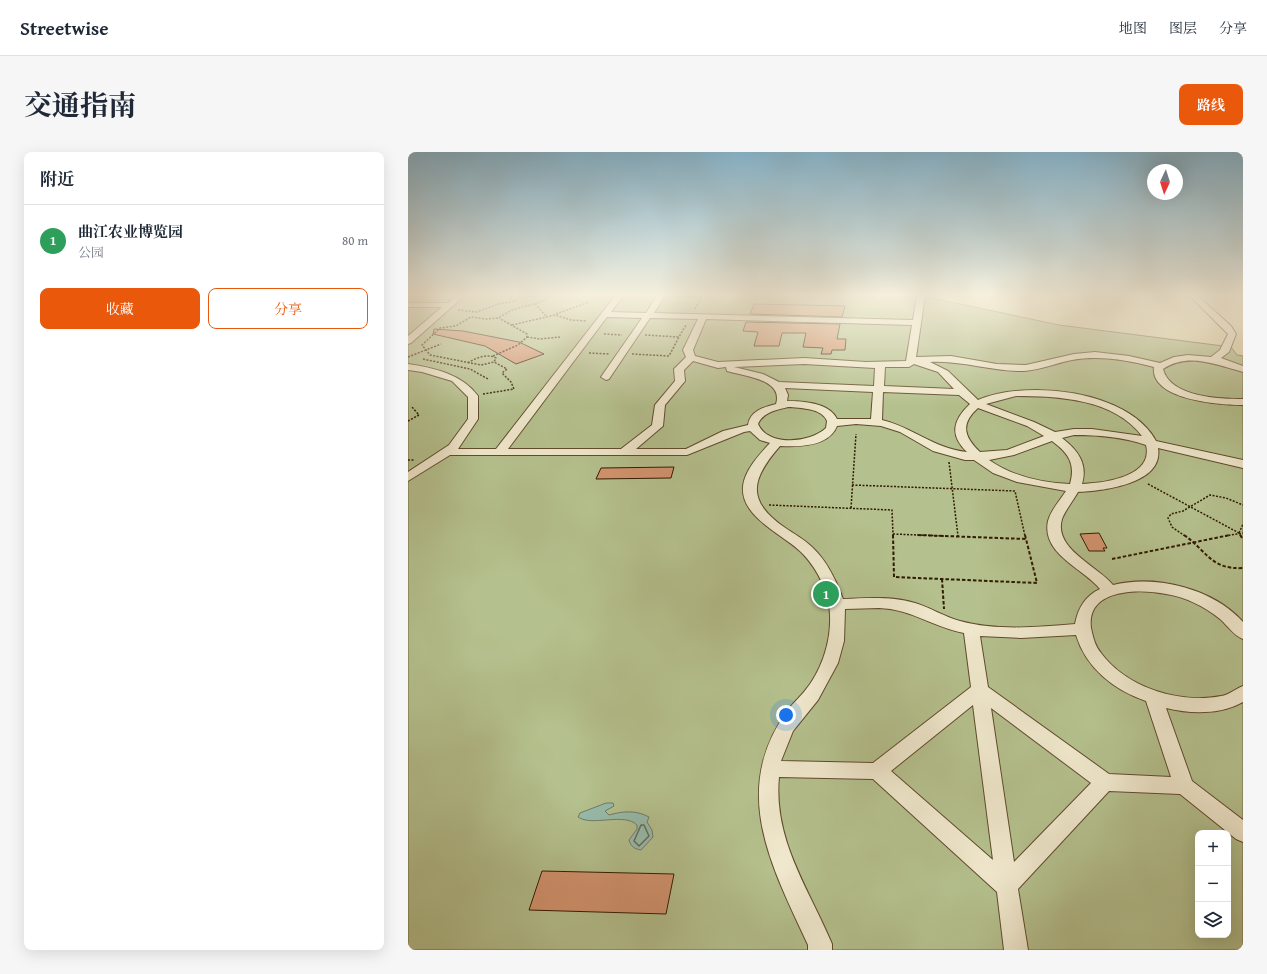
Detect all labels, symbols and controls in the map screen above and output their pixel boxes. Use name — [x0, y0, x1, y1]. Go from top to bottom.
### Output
text: Streetwise — [20, 14, 109, 42]
text: 地图 — [1119, 18, 1147, 38]
text: 图层 — [1169, 18, 1197, 38]
text: 分享 — [1219, 18, 1247, 38]
text: 交通指南 — [24, 84, 136, 125]
button: 路线 — [1179, 84, 1243, 125]
north arrow — [1147, 164, 1183, 200]
text: 附近 — [40, 166, 74, 191]
text: 曲江农业博览园 — [78, 221, 183, 242]
text: 1 — [50, 231, 56, 250]
text: 80 m — [342, 231, 368, 250]
text: 公园 — [78, 243, 104, 262]
button: 收藏 — [40, 288, 200, 329]
button: 分享 — [208, 288, 368, 329]
pin: 1 — [813, 579, 839, 609]
your location — [776, 705, 796, 725]
map controls — [1195, 830, 1231, 938]
button: + — [1195, 830, 1231, 866]
button: − — [1195, 866, 1231, 902]
button: layers — [1195, 902, 1231, 938]

